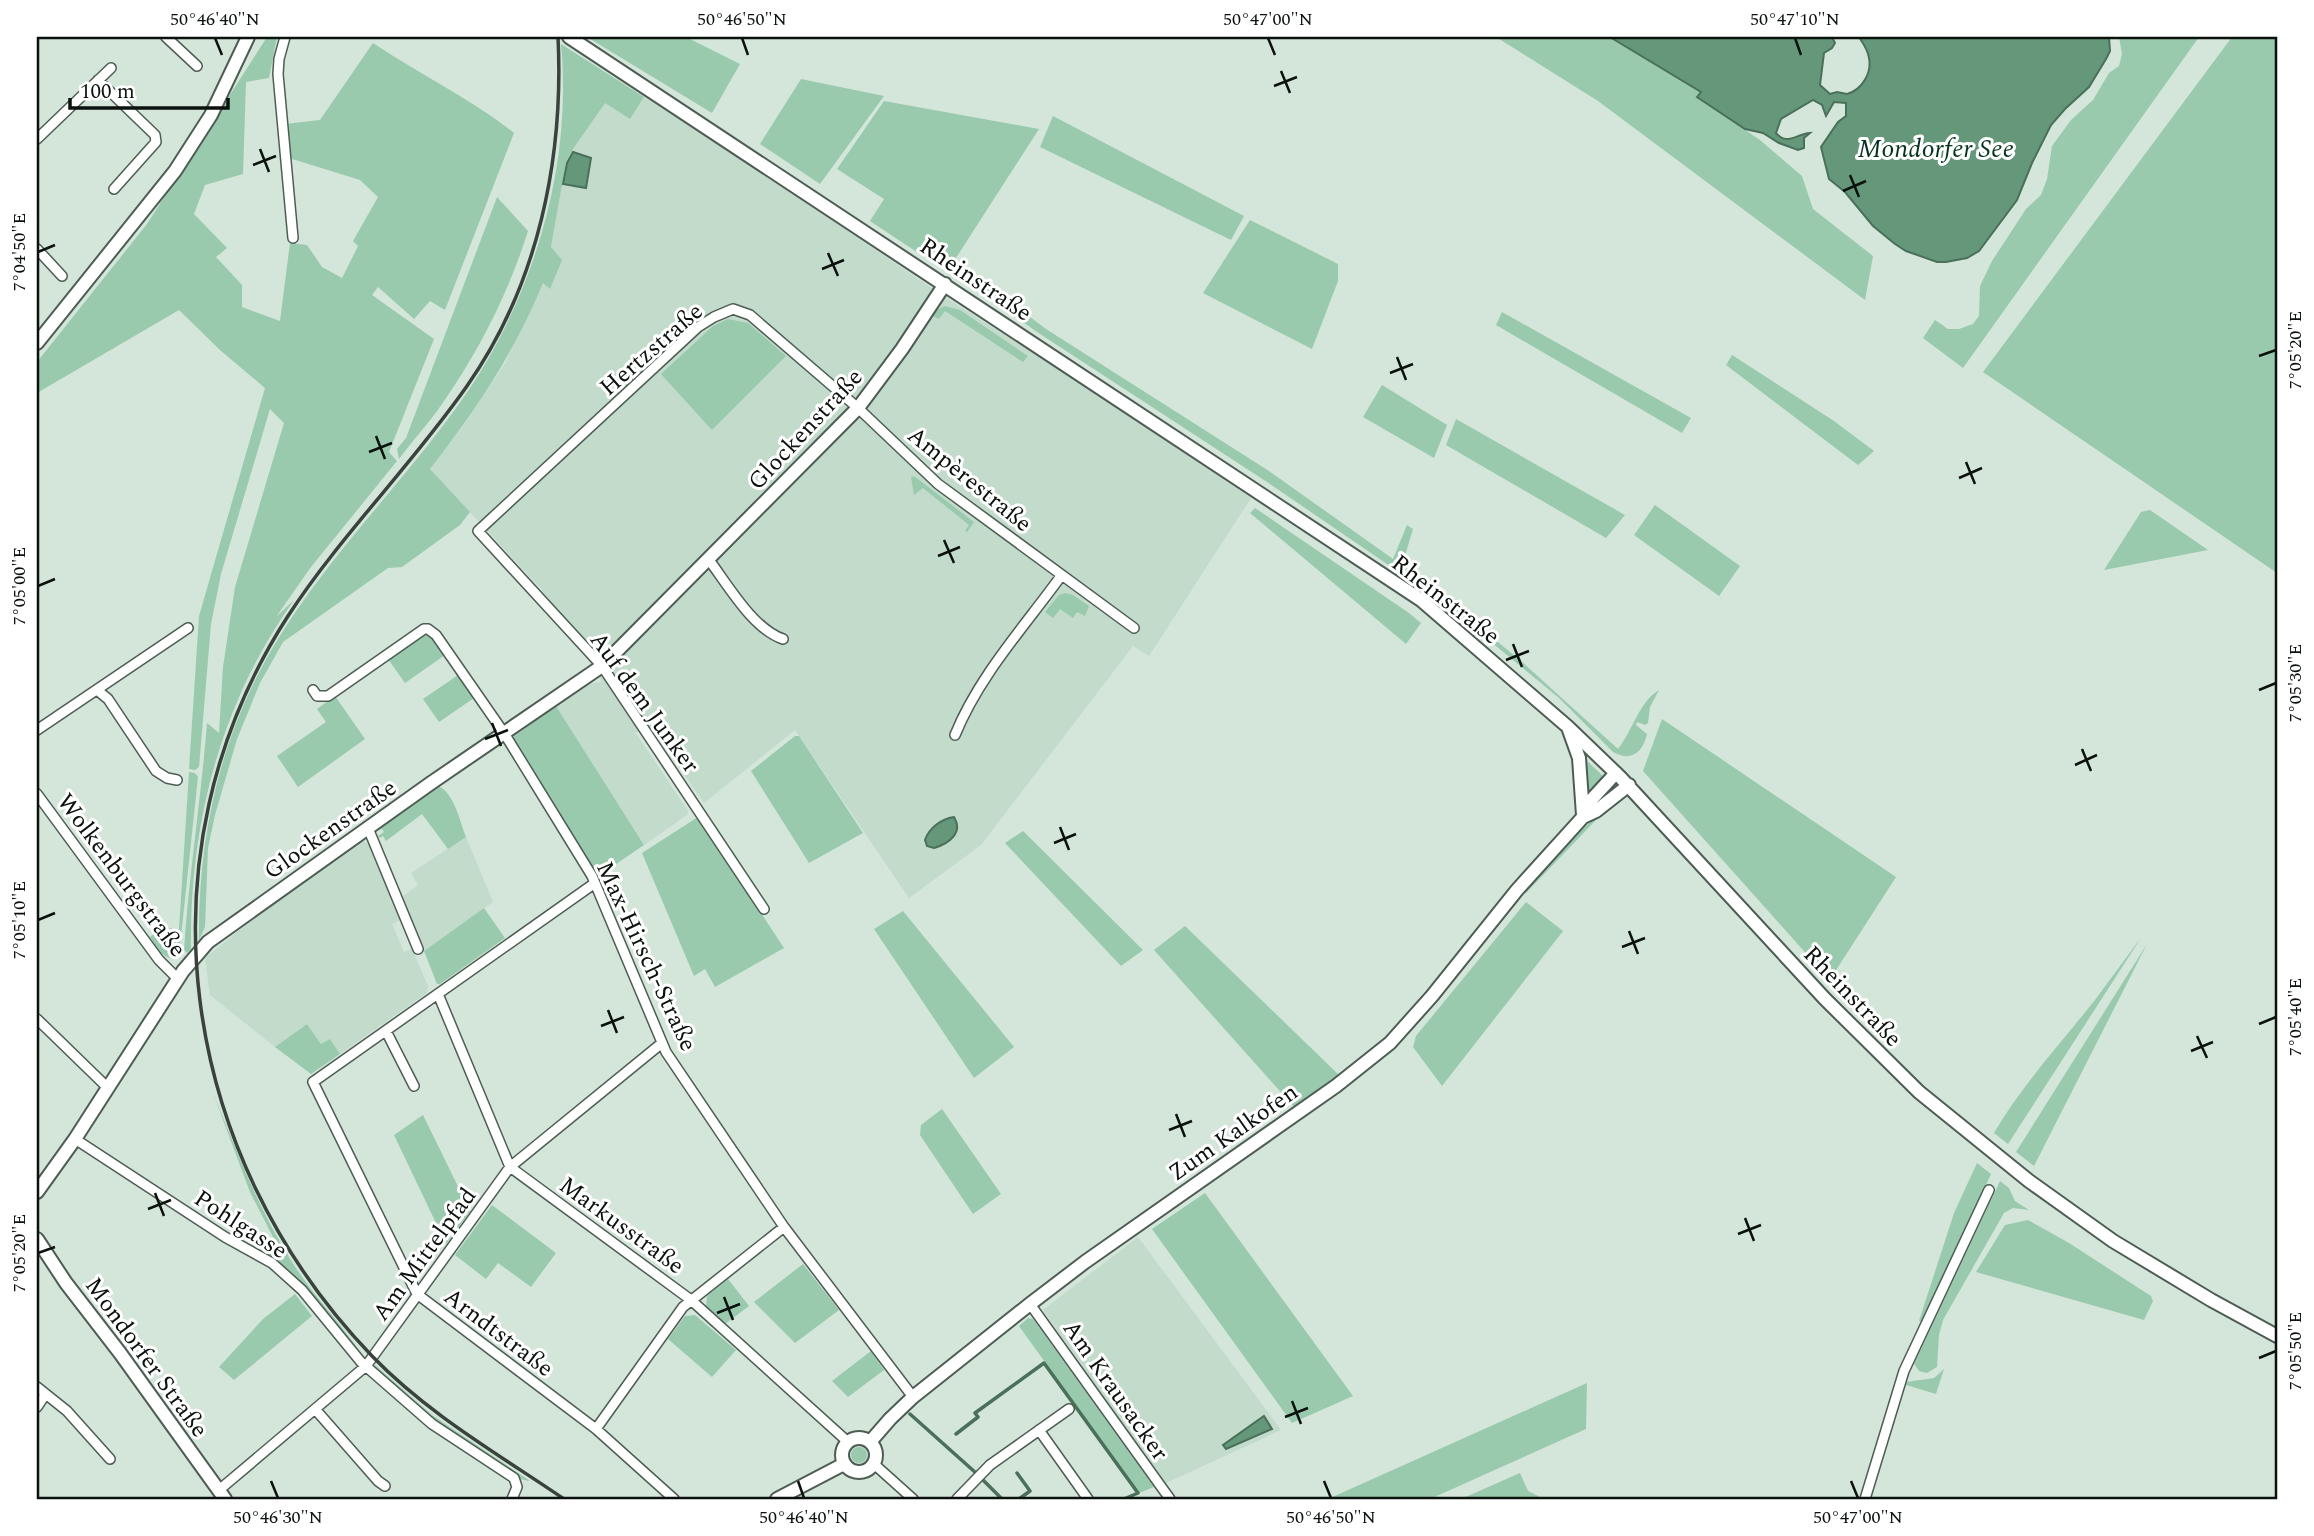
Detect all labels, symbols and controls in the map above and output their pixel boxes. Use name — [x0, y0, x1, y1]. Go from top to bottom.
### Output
text: 50°46'40"N — [170, 6, 260, 33]
text: 50°46'50"N — [697, 6, 787, 33]
text: 50°47'00"N — [1223, 6, 1313, 33]
text: 50°47'10"N — [1750, 6, 1840, 33]
scale bar — [70, 66, 228, 110]
text: 100 m — [80, 76, 135, 108]
water label: Mondorfer See — [1858, 129, 2014, 169]
text: 7°04'50"E — [6, 213, 33, 291]
street label: Rheinstraße — [912, 229, 1039, 331]
street label: Hertzstraße — [592, 294, 711, 405]
text: 7°05'20"E — [2282, 311, 2309, 389]
street label: Glockenstraße — [740, 361, 872, 499]
street label: Ampèrestraße — [899, 418, 1040, 541]
street label: Rheinstraße — [1383, 546, 1507, 654]
text: 7°05'00"E — [6, 547, 33, 625]
street label: Auf dem Junker — [580, 624, 708, 781]
text: 7°05'30"E — [2282, 644, 2309, 722]
street label: Glockenstraße — [257, 771, 404, 889]
street label: Wolkenburgstraße — [48, 786, 195, 965]
street label: Max-Hirsch-Straße — [586, 856, 706, 1057]
text: 7°05'10"E — [6, 881, 33, 959]
street label: Rheinstraße — [1794, 938, 1910, 1056]
text: 7°05'40"E — [2282, 978, 2309, 1056]
street label: Zum Kalkofen — [1162, 1075, 1306, 1191]
street label: Markusstraße — [551, 1168, 692, 1284]
street label: Am Mittelpfad — [364, 1180, 486, 1329]
street label: Pohlgasse — [186, 1181, 295, 1269]
text: 7°05'20"E — [6, 1214, 33, 1292]
street label: Mondorfer Straße — [76, 1270, 217, 1445]
street label: Arndtstraße — [436, 1279, 561, 1386]
text: 7°05'50"E — [2282, 1312, 2309, 1390]
street label: Am Krausacker — [1053, 1313, 1177, 1468]
text: 50°46'30"N — [233, 1504, 323, 1531]
text: 50°46'40"N — [759, 1504, 849, 1531]
text: 50°46'50"N — [1286, 1504, 1376, 1531]
text: 50°47'00"N — [1813, 1504, 1903, 1531]

